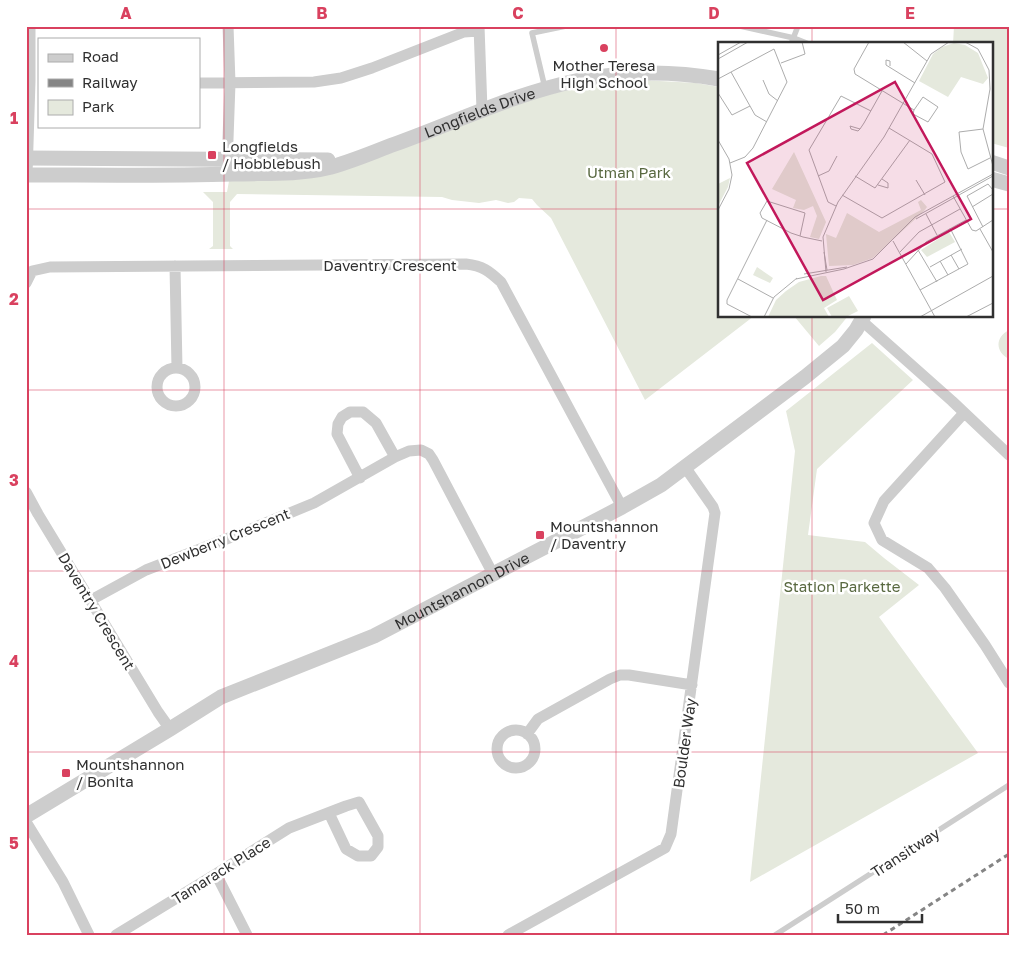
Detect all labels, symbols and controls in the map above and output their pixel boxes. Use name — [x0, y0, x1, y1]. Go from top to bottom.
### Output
text: A — [120, 3, 132, 23]
text: B — [316, 3, 328, 23]
text: C — [512, 3, 524, 23]
text: D — [708, 3, 720, 23]
text: E — [905, 3, 915, 23]
legend — [38, 38, 200, 128]
marker: Mother Teresa High School — [598, 42, 610, 54]
inset map — [718, 42, 992, 318]
text: Road — [82, 47, 119, 65]
place label: Mother Teresa High School — [553, 56, 655, 91]
text: Railway — [82, 73, 138, 91]
street label: Longfields Drive — [422, 83, 537, 141]
text: Park — [82, 97, 115, 115]
text: 1 — [10, 108, 18, 128]
place label: Longfields / Hobblebush — [222, 137, 321, 172]
marker: Longfields / Hobblebush — [206, 149, 218, 161]
park label: Utman Park — [587, 163, 672, 181]
street label: Daventry Crescent — [323, 256, 457, 274]
text: 2 — [9, 289, 19, 309]
text: 3 — [9, 470, 19, 490]
street label: Dewberry Crescent — [158, 504, 292, 572]
place label: Mountshannon / Daventry — [550, 517, 658, 552]
marker: Mountshannon / Daventry — [534, 529, 546, 541]
street label: Mountshannon Drive — [391, 548, 532, 633]
street label: Daventry Crescent — [55, 549, 139, 673]
park label: Station Parkette — [783, 577, 901, 595]
text: 4 — [9, 651, 19, 671]
street label: Boulder Way — [669, 696, 699, 789]
place label: Mountshannon / Bonita — [76, 755, 184, 790]
marker: Mountshannon / Bonita — [60, 767, 72, 779]
street label: Transitway — [867, 823, 943, 881]
street label: Tamarack Place — [168, 832, 274, 908]
text: 5 — [9, 833, 19, 853]
scale bar — [838, 891, 921, 923]
text: 50 m — [845, 899, 880, 917]

